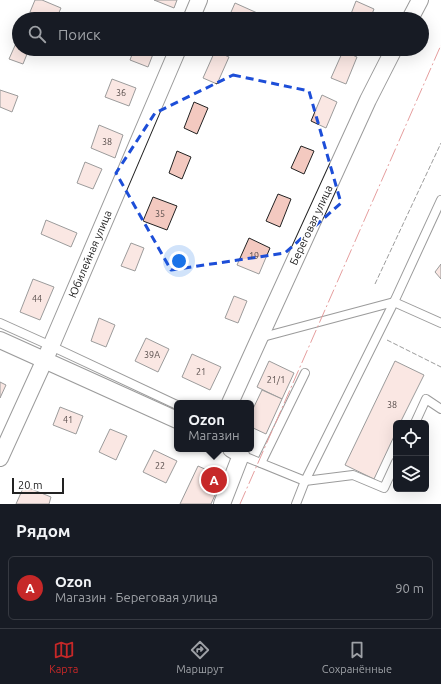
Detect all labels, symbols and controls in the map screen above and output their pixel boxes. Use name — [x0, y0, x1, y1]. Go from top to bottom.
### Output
search box — [12, 12, 429, 56]
icon: search — [26, 23, 48, 45]
text: Поиск — [58, 26, 101, 43]
house number: 36 — [116, 88, 126, 98]
house number: 38 — [102, 137, 112, 147]
street label: Береговая улица — [287, 183, 335, 267]
street label: Юбилейная улица — [66, 208, 114, 300]
house number: 35 — [155, 209, 165, 219]
your location — [169, 251, 189, 271]
house number: 19 — [249, 251, 259, 261]
house number: 44 — [32, 294, 42, 304]
house number: 39А — [144, 350, 160, 360]
house number: 21 — [196, 367, 206, 377]
house number: 21/1 — [267, 375, 285, 385]
popup — [174, 400, 254, 452]
house number: 38 — [387, 400, 397, 410]
text: Ozon — [188, 411, 225, 428]
house number: 41 — [63, 415, 73, 425]
map controls — [393, 420, 429, 492]
button: locate — [393, 420, 429, 456]
text: Магазин — [188, 428, 240, 442]
button: layers — [393, 456, 429, 492]
house number: 22 — [155, 461, 165, 471]
pin: A — [201, 465, 227, 495]
scale bar — [12, 476, 64, 495]
text: 20 m — [18, 479, 42, 491]
text: Рядом — [16, 521, 71, 540]
text: Ozon — [55, 573, 92, 590]
text: A — [25, 581, 35, 595]
text: 90 m — [395, 581, 424, 595]
text: Магазин · Береговая улица — [55, 590, 218, 604]
tab: Карта — [49, 639, 78, 675]
tab: Маршрут — [176, 639, 224, 675]
tab: Сохранённые — [322, 639, 392, 675]

